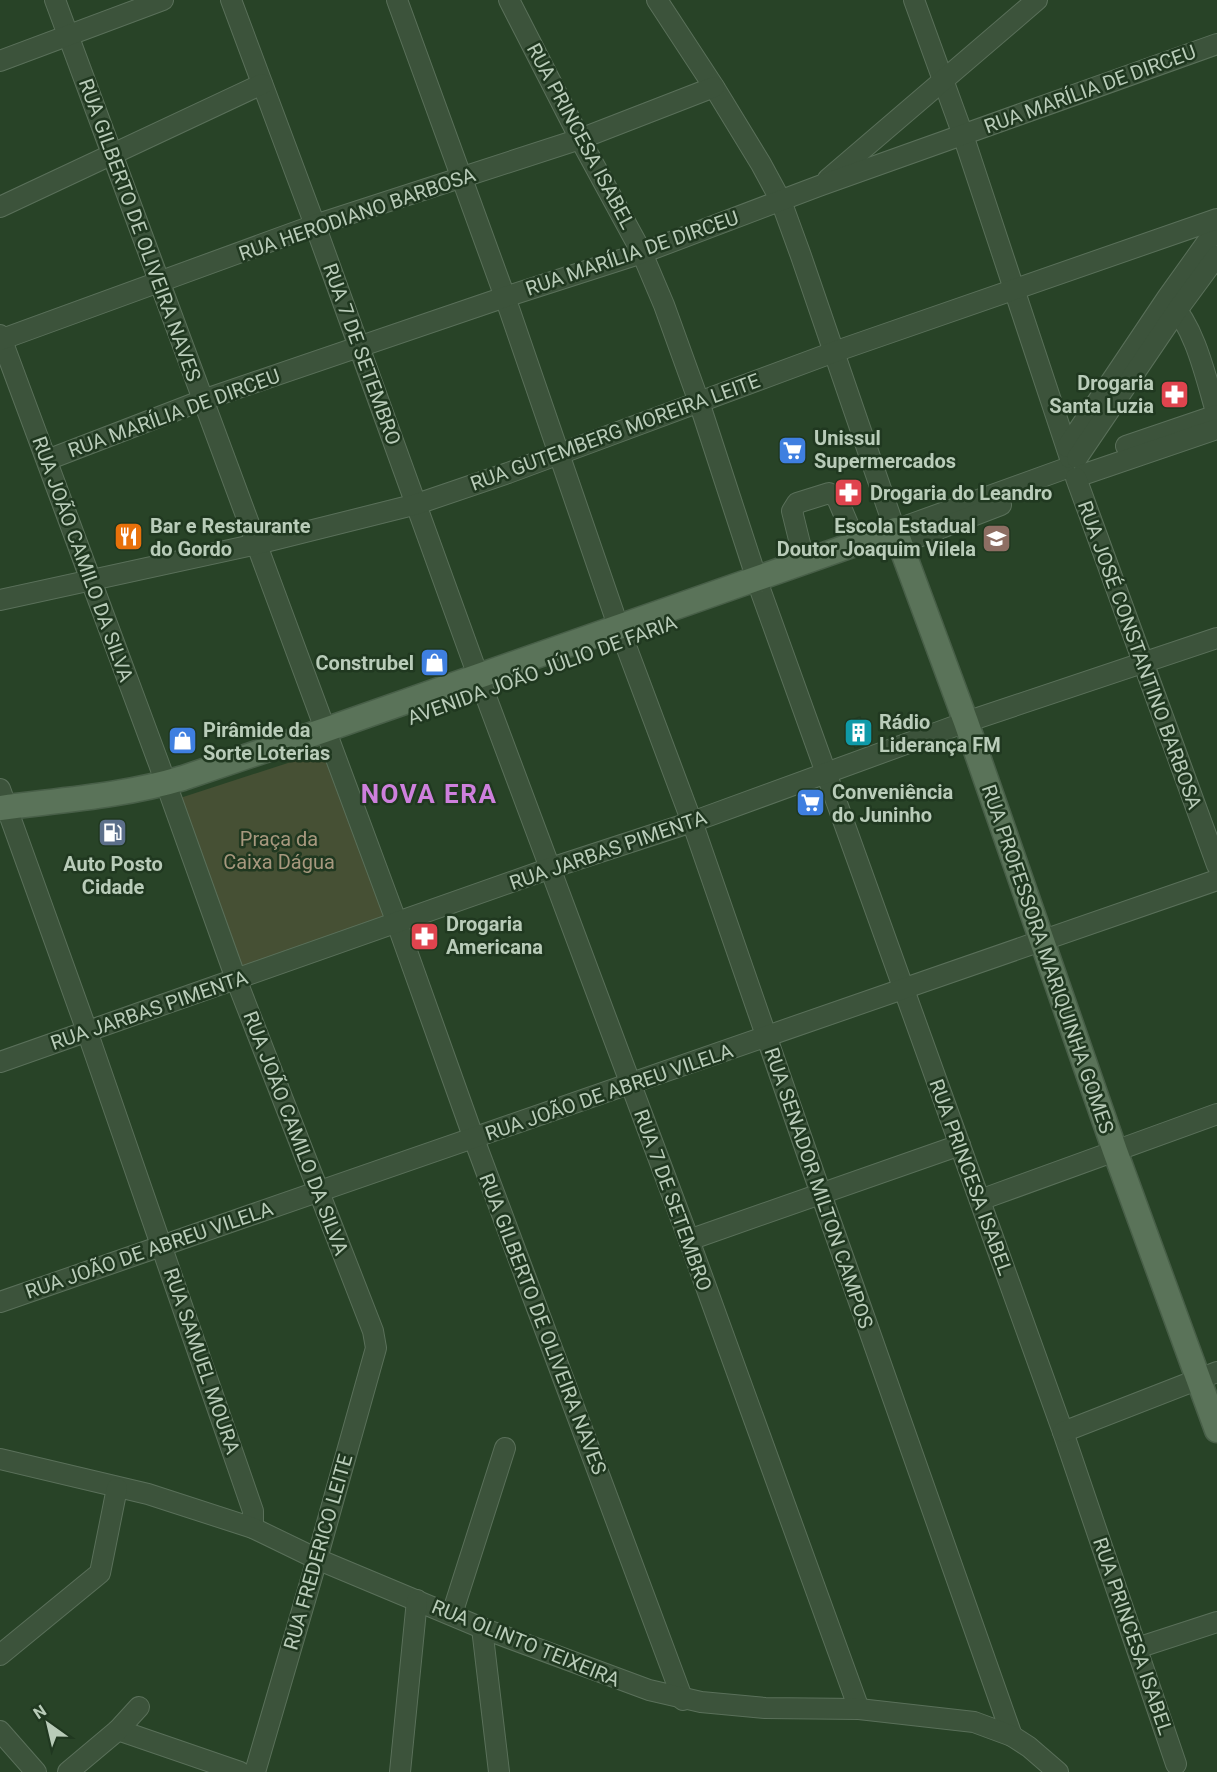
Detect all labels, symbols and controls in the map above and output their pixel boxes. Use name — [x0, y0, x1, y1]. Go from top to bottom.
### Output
street label: RUA PRINCESA ISABEL — [522, 39, 640, 233]
street label: RUA MARÍLIA DE DIRCEU — [981, 39, 1199, 139]
street label: RUA GILBERTO DE OLIVEIRA NAVES — [74, 75, 206, 385]
street label: RUA HERODIANO BARBOSA — [236, 162, 478, 266]
street label: RUA MARÍLIA DE DIRCEU — [522, 205, 742, 301]
street label: RUA 7 DE SETEMBRO — [318, 260, 406, 448]
street label: RUA MARÍLIA DE DIRCEU — [65, 363, 283, 463]
street label: RUA GUTEMBERG MOREIRA LEITE — [467, 368, 763, 496]
place label: Drogaria Santa Luzia — [1049, 371, 1154, 418]
pharmacy icon: Drogaria Santa Luzia — [1159, 378, 1191, 410]
place label: Unissul Supermercados — [814, 426, 956, 473]
street label: RUA JOÃO CAMILO DA SILVA — [27, 433, 139, 685]
supermarket icon: Unissul Supermercados — [777, 434, 809, 466]
pharmacy icon: Drogaria do Leandro — [833, 477, 865, 509]
place label: Drogaria do Leandro — [870, 481, 1052, 505]
street label: RUA JOSÉ CONSTANTINO BARBOSA — [1073, 497, 1207, 813]
place label: Bar e Restaurante do Gordo — [150, 514, 311, 561]
place label: Escola Estadual Doutor Joaquim Vilela — [777, 514, 976, 561]
restaurant icon: Bar e Restaurante do Gordo — [113, 521, 145, 553]
school or university icon: Escola Estadual Doutor Joaquim Vilela — [981, 522, 1013, 554]
street label: AVENIDA JOÃO JÚLIO DE FARIA — [404, 610, 680, 730]
shop icon: Construbel — [419, 647, 451, 679]
place label: Construbel — [316, 651, 414, 675]
place label: Rádio Liderança FM — [879, 710, 1001, 757]
building icon: Rádio Liderança FM — [842, 717, 874, 749]
place label: Pirâmide da Sorte Loterias — [203, 718, 330, 765]
shop icon: Pirâmide da Sorte Loterias — [166, 725, 198, 757]
district label: NOVA ERA — [361, 779, 497, 809]
place label: Conveniência do Juninho — [832, 780, 954, 827]
street label: RUA PROFESSORA MARIQUINHA GOMES — [977, 781, 1119, 1137]
supermarket icon: Conveniência do Juninho — [795, 787, 827, 819]
street label: RUA JARBAS PIMENTA — [506, 805, 710, 895]
fuel station icon: Auto Posto Cidade — [97, 817, 129, 849]
park label: Praça da Caixa Dágua — [223, 827, 335, 874]
place label: Auto Posto Cidade — [63, 852, 163, 899]
place label: Drogaria Americana — [446, 912, 543, 959]
pharmacy icon: Drogaria Americana — [409, 920, 441, 952]
street label: RUA JARBAS PIMENTA — [47, 965, 251, 1055]
street label: RUA JOÃO CAMILO DA SILVA — [238, 1008, 354, 1258]
street label: RUA JOÃO DE ABREU VILELA — [482, 1038, 736, 1146]
street label: RUA SENADOR MILTON CAMPOS — [760, 1044, 878, 1332]
street label: RUA PRINCESA ISABEL — [924, 1076, 1018, 1279]
street label: RUA 7 DE SETEMBRO — [629, 1106, 717, 1294]
street label: RUA GILBERTO DE OLIVEIRA NAVES — [474, 1170, 612, 1478]
street label: RUA JOÃO DE ABREU VILELA — [22, 1196, 276, 1304]
street label: RUA SAMUEL MOURA — [159, 1265, 245, 1457]
street label: RUA FREDERICO LEITE — [279, 1451, 357, 1653]
street label: RUA PRINCESA ISABEL — [1088, 1534, 1178, 1738]
street label: RUA OLINTO TEIXEIRA — [428, 1594, 624, 1692]
north arrow — [18, 1694, 78, 1754]
text: N — [30, 1701, 50, 1723]

